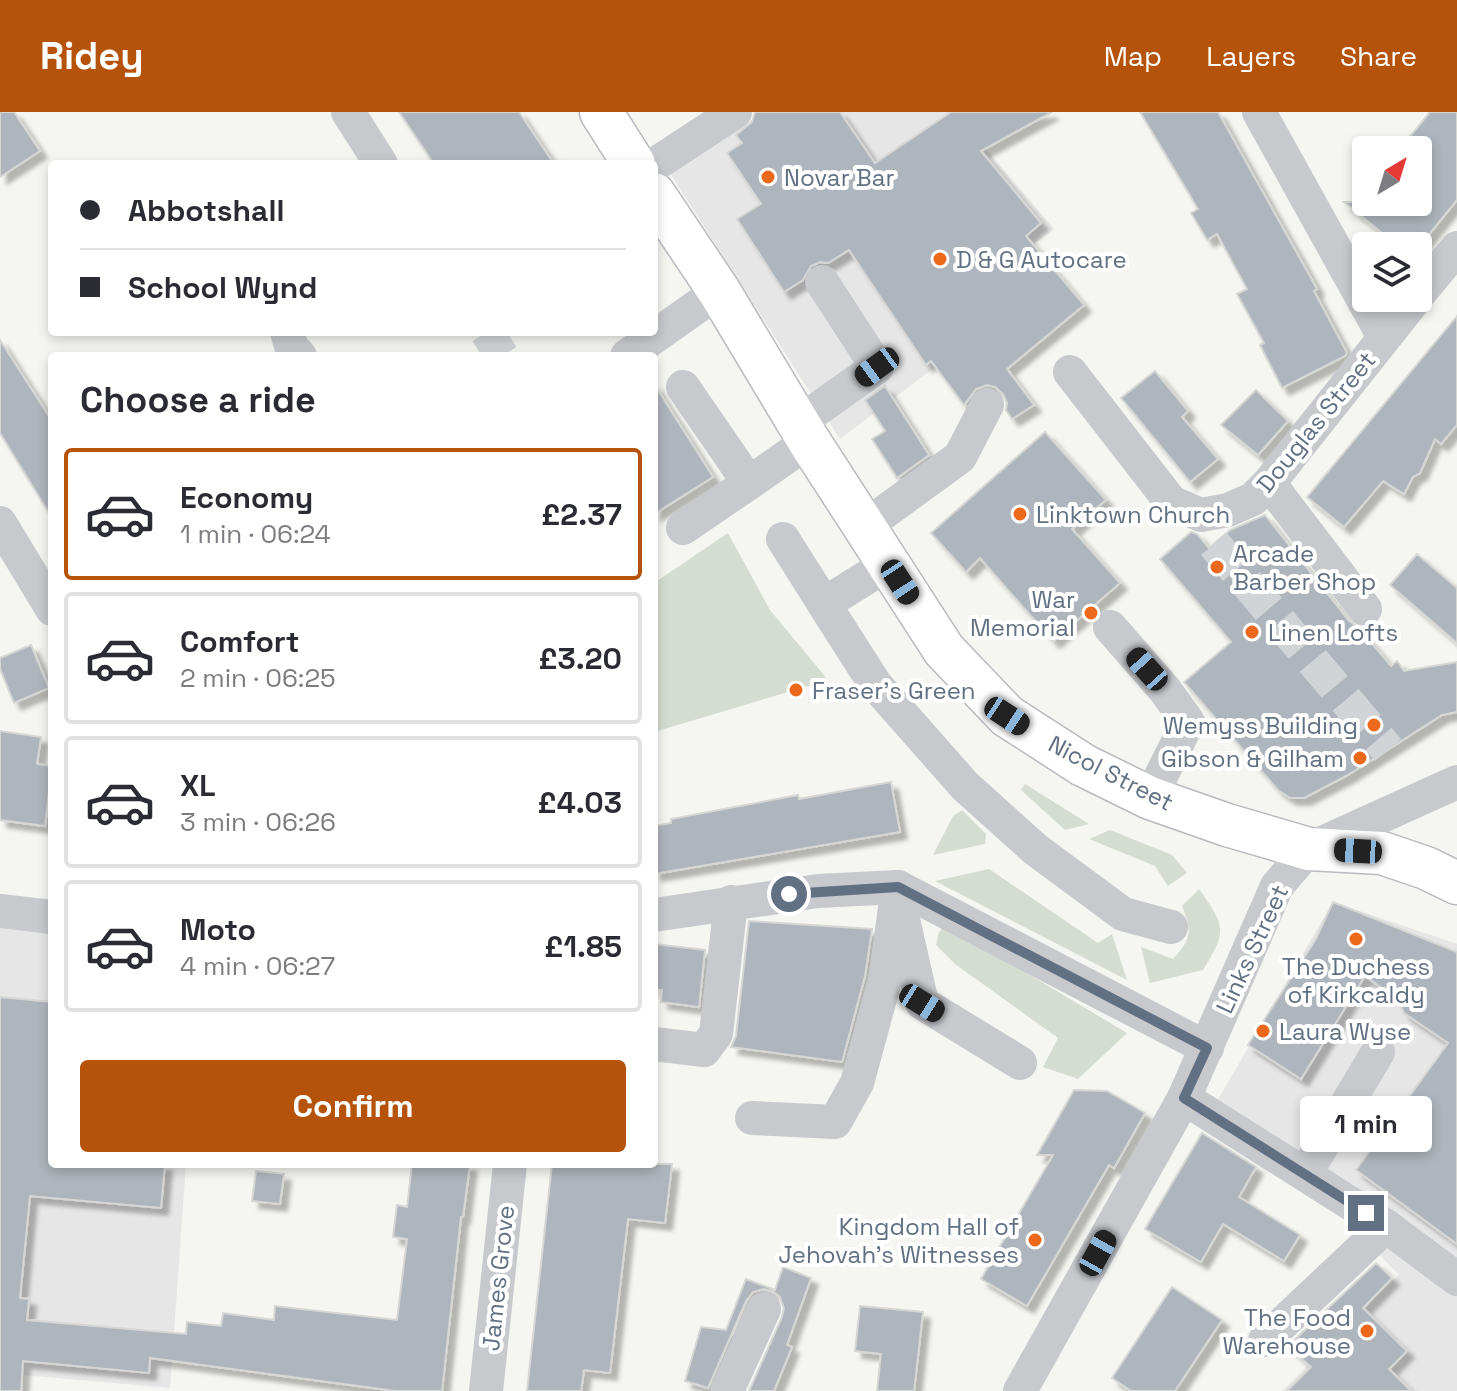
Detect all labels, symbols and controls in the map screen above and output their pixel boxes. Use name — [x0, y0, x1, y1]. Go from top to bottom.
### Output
text: Ridey — [40, 32, 144, 80]
text: Map — [1104, 38, 1162, 74]
text: Layers — [1206, 38, 1296, 74]
text: Share — [1340, 38, 1417, 74]
north arrow — [1352, 136, 1432, 216]
map controls — [1352, 136, 1432, 312]
place label: Novar Bar — [784, 162, 895, 193]
marker: Novar Bar — [759, 168, 777, 186]
text: Abbotshall — [128, 191, 284, 230]
button: layers — [1352, 232, 1432, 312]
place label: D & G Autocare — [956, 244, 1127, 275]
marker: D & G Autocare — [931, 250, 949, 268]
text: School Wynd — [128, 268, 317, 307]
car — [851, 343, 903, 391]
street label: Douglas Street — [1250, 345, 1382, 499]
text: Choose a ride — [80, 377, 316, 423]
icon: car — [84, 478, 156, 550]
text: Economy — [180, 478, 313, 517]
text: £2.37 — [541, 495, 622, 534]
place label: Linktown Church — [1036, 499, 1230, 530]
marker: Linktown Church — [1011, 505, 1029, 523]
text: 1 min · 06:24 — [180, 517, 331, 551]
place label: Arcade Barber Shop — [1233, 538, 1376, 597]
car — [877, 555, 923, 609]
marker: Arcade Barber Shop — [1208, 558, 1226, 576]
place label: War Memorial — [970, 584, 1075, 643]
marker: War Memorial — [1082, 604, 1100, 622]
place label: Linen Lofts — [1268, 617, 1398, 648]
icon: car — [84, 622, 156, 694]
text: Comfort — [180, 622, 299, 661]
marker: Linen Lofts — [1243, 623, 1261, 641]
text: £3.20 — [538, 639, 622, 678]
car — [1122, 643, 1172, 695]
text: 2 min · 06:25 — [180, 661, 336, 695]
place label: Fraser’s Green — [812, 675, 976, 706]
marker: Fraser’s Green — [787, 681, 805, 699]
car — [980, 693, 1034, 739]
place label: Wemyss Building — [1163, 710, 1358, 741]
marker: Wemyss Building — [1365, 716, 1383, 734]
street label: Nicol Street — [1043, 728, 1179, 818]
place label: Gibson & Gilham — [1161, 743, 1344, 774]
marker: Gibson & Gilham — [1351, 749, 1369, 767]
icon: car — [84, 766, 156, 838]
text: XL — [180, 766, 216, 805]
text: £4.03 — [538, 783, 622, 822]
text: 3 min · 06:26 — [180, 805, 336, 839]
car — [1333, 838, 1383, 864]
route start — [771, 876, 807, 912]
street label: Links Street — [1209, 880, 1295, 1018]
icon: car — [84, 910, 156, 982]
text: Moto — [180, 910, 256, 949]
text: £1.85 — [544, 927, 622, 966]
marker: The Duchess of Kirkcaldy — [1347, 930, 1365, 948]
text: 4 min · 06:27 — [180, 949, 335, 983]
place label: The Duchess of Kirkcaldy — [1282, 951, 1430, 1010]
car — [895, 980, 949, 1026]
place label: Laura Wyse — [1279, 1016, 1411, 1047]
marker: Laura Wyse — [1254, 1022, 1272, 1040]
button: Confirm — [80, 1060, 626, 1152]
callout: 1 min — [1300, 1097, 1432, 1153]
text: 1 min — [1334, 1107, 1398, 1141]
route end — [1348, 1195, 1384, 1231]
street label: James Grove — [475, 1204, 521, 1352]
place label: Kingdom Hall of Jehovah's Witnesses — [778, 1211, 1019, 1270]
car — [1076, 1226, 1120, 1280]
marker: Kingdom Hall of Jehovah's Witnesses — [1026, 1231, 1044, 1249]
place label: The Food Warehouse — [1223, 1302, 1351, 1361]
marker: The Food Warehouse — [1358, 1322, 1376, 1340]

